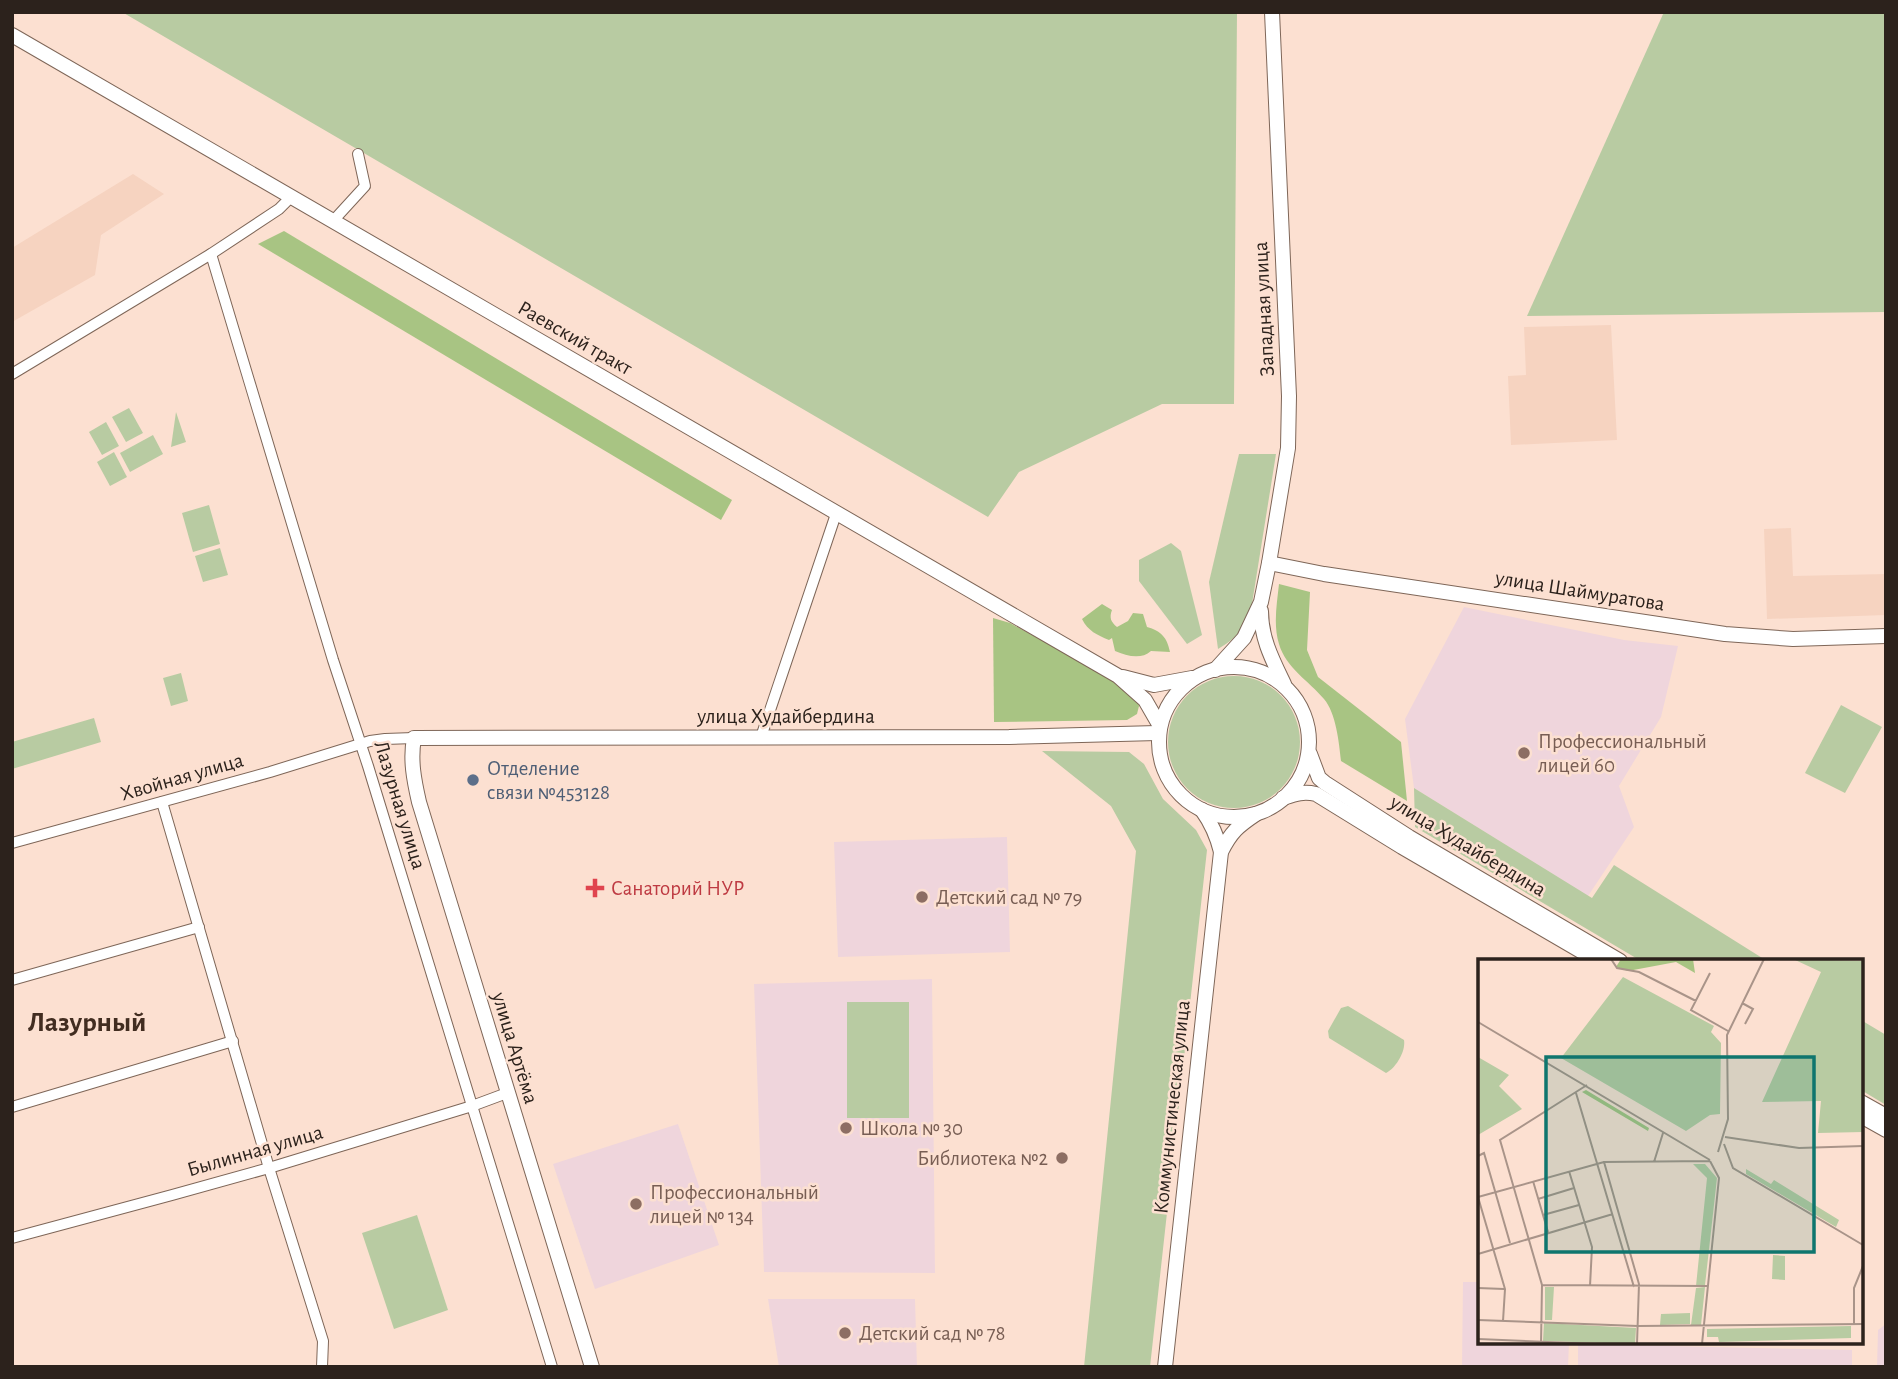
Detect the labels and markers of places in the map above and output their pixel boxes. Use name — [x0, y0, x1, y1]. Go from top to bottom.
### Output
place label: Профессиональный лицей 60 — [1538, 731, 1707, 776]
marker: Профессиональный лицей 60 — [1516, 745, 1532, 761]
place label: Отделение связи №453128 — [487, 758, 610, 803]
marker: Отделение связи №453128 — [465, 772, 481, 788]
marker: Санаторий НУР — [585, 878, 605, 898]
place label: Санаторий НУР — [611, 878, 744, 899]
place label: Детский сад № 79 — [936, 887, 1082, 908]
marker: Детский сад № 79 — [914, 889, 930, 905]
place label: Школа № 30 — [860, 1118, 963, 1139]
marker: Школа № 30 — [838, 1120, 854, 1136]
place label: Библиотека №2 — [917, 1148, 1048, 1169]
marker: Библиотека №2 — [1054, 1150, 1070, 1166]
place label: Профессиональный лицей № 134 — [650, 1182, 819, 1227]
marker: Профессиональный лицей № 134 — [628, 1196, 644, 1212]
place label: Детский сад № 78 — [859, 1323, 1006, 1344]
marker: Детский сад № 78 — [837, 1325, 853, 1341]

